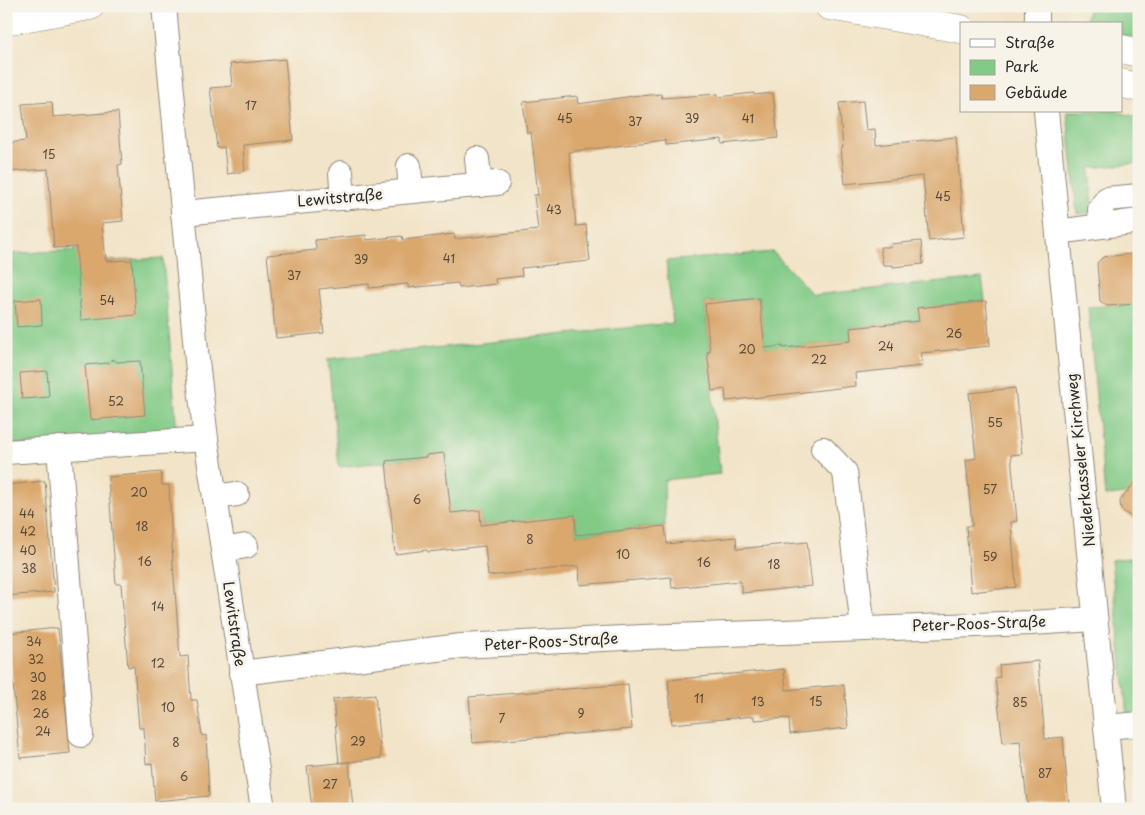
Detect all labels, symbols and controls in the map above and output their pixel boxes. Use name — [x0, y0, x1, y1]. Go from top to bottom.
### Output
legend — [960, 22, 1122, 112]
text: Straße — [1005, 30, 1055, 53]
text: Park — [1005, 54, 1039, 77]
text: Gebäude — [1005, 80, 1067, 103]
house number: 17 — [245, 96, 257, 114]
house number: 45 — [557, 109, 573, 127]
house number: 39 — [685, 109, 699, 127]
house number: 41 — [742, 109, 754, 127]
house number: 37 — [628, 112, 643, 130]
house number: 15 — [42, 145, 56, 163]
street label: Lewitstraße — [296, 181, 384, 212]
house number: 45 — [935, 187, 951, 205]
house number: 43 — [546, 200, 562, 218]
house number: 41 — [443, 249, 455, 267]
house number: 39 — [354, 250, 368, 268]
house number: 37 — [287, 266, 302, 284]
house number: 54 — [99, 291, 115, 309]
house number: 26 — [946, 324, 962, 342]
house number: 24 — [878, 337, 894, 355]
house number: 20 — [738, 340, 756, 358]
house number: 22 — [811, 350, 827, 368]
street label: Niederkasseler Kirchweg — [1059, 372, 1100, 548]
house number: 52 — [108, 392, 124, 410]
house number: 55 — [987, 413, 1003, 431]
house number: 57 — [983, 480, 997, 498]
house number: 20 — [130, 483, 148, 501]
house number: 6 — [413, 490, 421, 508]
house number: 44 — [19, 504, 35, 522]
house number: 18 — [136, 517, 148, 535]
house number: 42 — [20, 522, 36, 540]
house number: 8 — [526, 530, 534, 548]
house number: 40 — [20, 541, 37, 559]
house number: 10 — [616, 545, 630, 563]
house number: 59 — [983, 547, 997, 565]
house number: 16 — [138, 552, 152, 570]
house number: 16 — [697, 553, 711, 571]
house number: 18 — [768, 555, 780, 573]
house number: 38 — [21, 559, 37, 577]
street label: Lewitstraße — [218, 580, 253, 668]
house number: 14 — [151, 597, 165, 615]
street label: Peter-Roos-Straße — [911, 609, 1047, 636]
street label: Peter-Roos-Straße — [483, 625, 619, 656]
house number: 34 — [26, 632, 42, 650]
house number: 32 — [28, 650, 44, 668]
house number: 12 — [151, 654, 165, 672]
house number: 30 — [30, 668, 47, 686]
house number: 28 — [31, 686, 47, 704]
house number: 11 — [694, 689, 704, 707]
house number: 13 — [751, 692, 765, 710]
house number: 15 — [809, 692, 823, 710]
house number: 85 — [1013, 693, 1027, 711]
house number: 10 — [161, 698, 175, 716]
house number: 26 — [33, 704, 49, 722]
house number: 9 — [577, 704, 585, 722]
house number: 7 — [499, 709, 506, 727]
house number: 24 — [35, 722, 51, 740]
house number: 29 — [350, 732, 366, 750]
house number: 8 — [172, 733, 180, 751]
house number: 87 — [1038, 764, 1052, 782]
house number: 6 — [180, 767, 188, 785]
house number: 27 — [323, 775, 338, 793]

